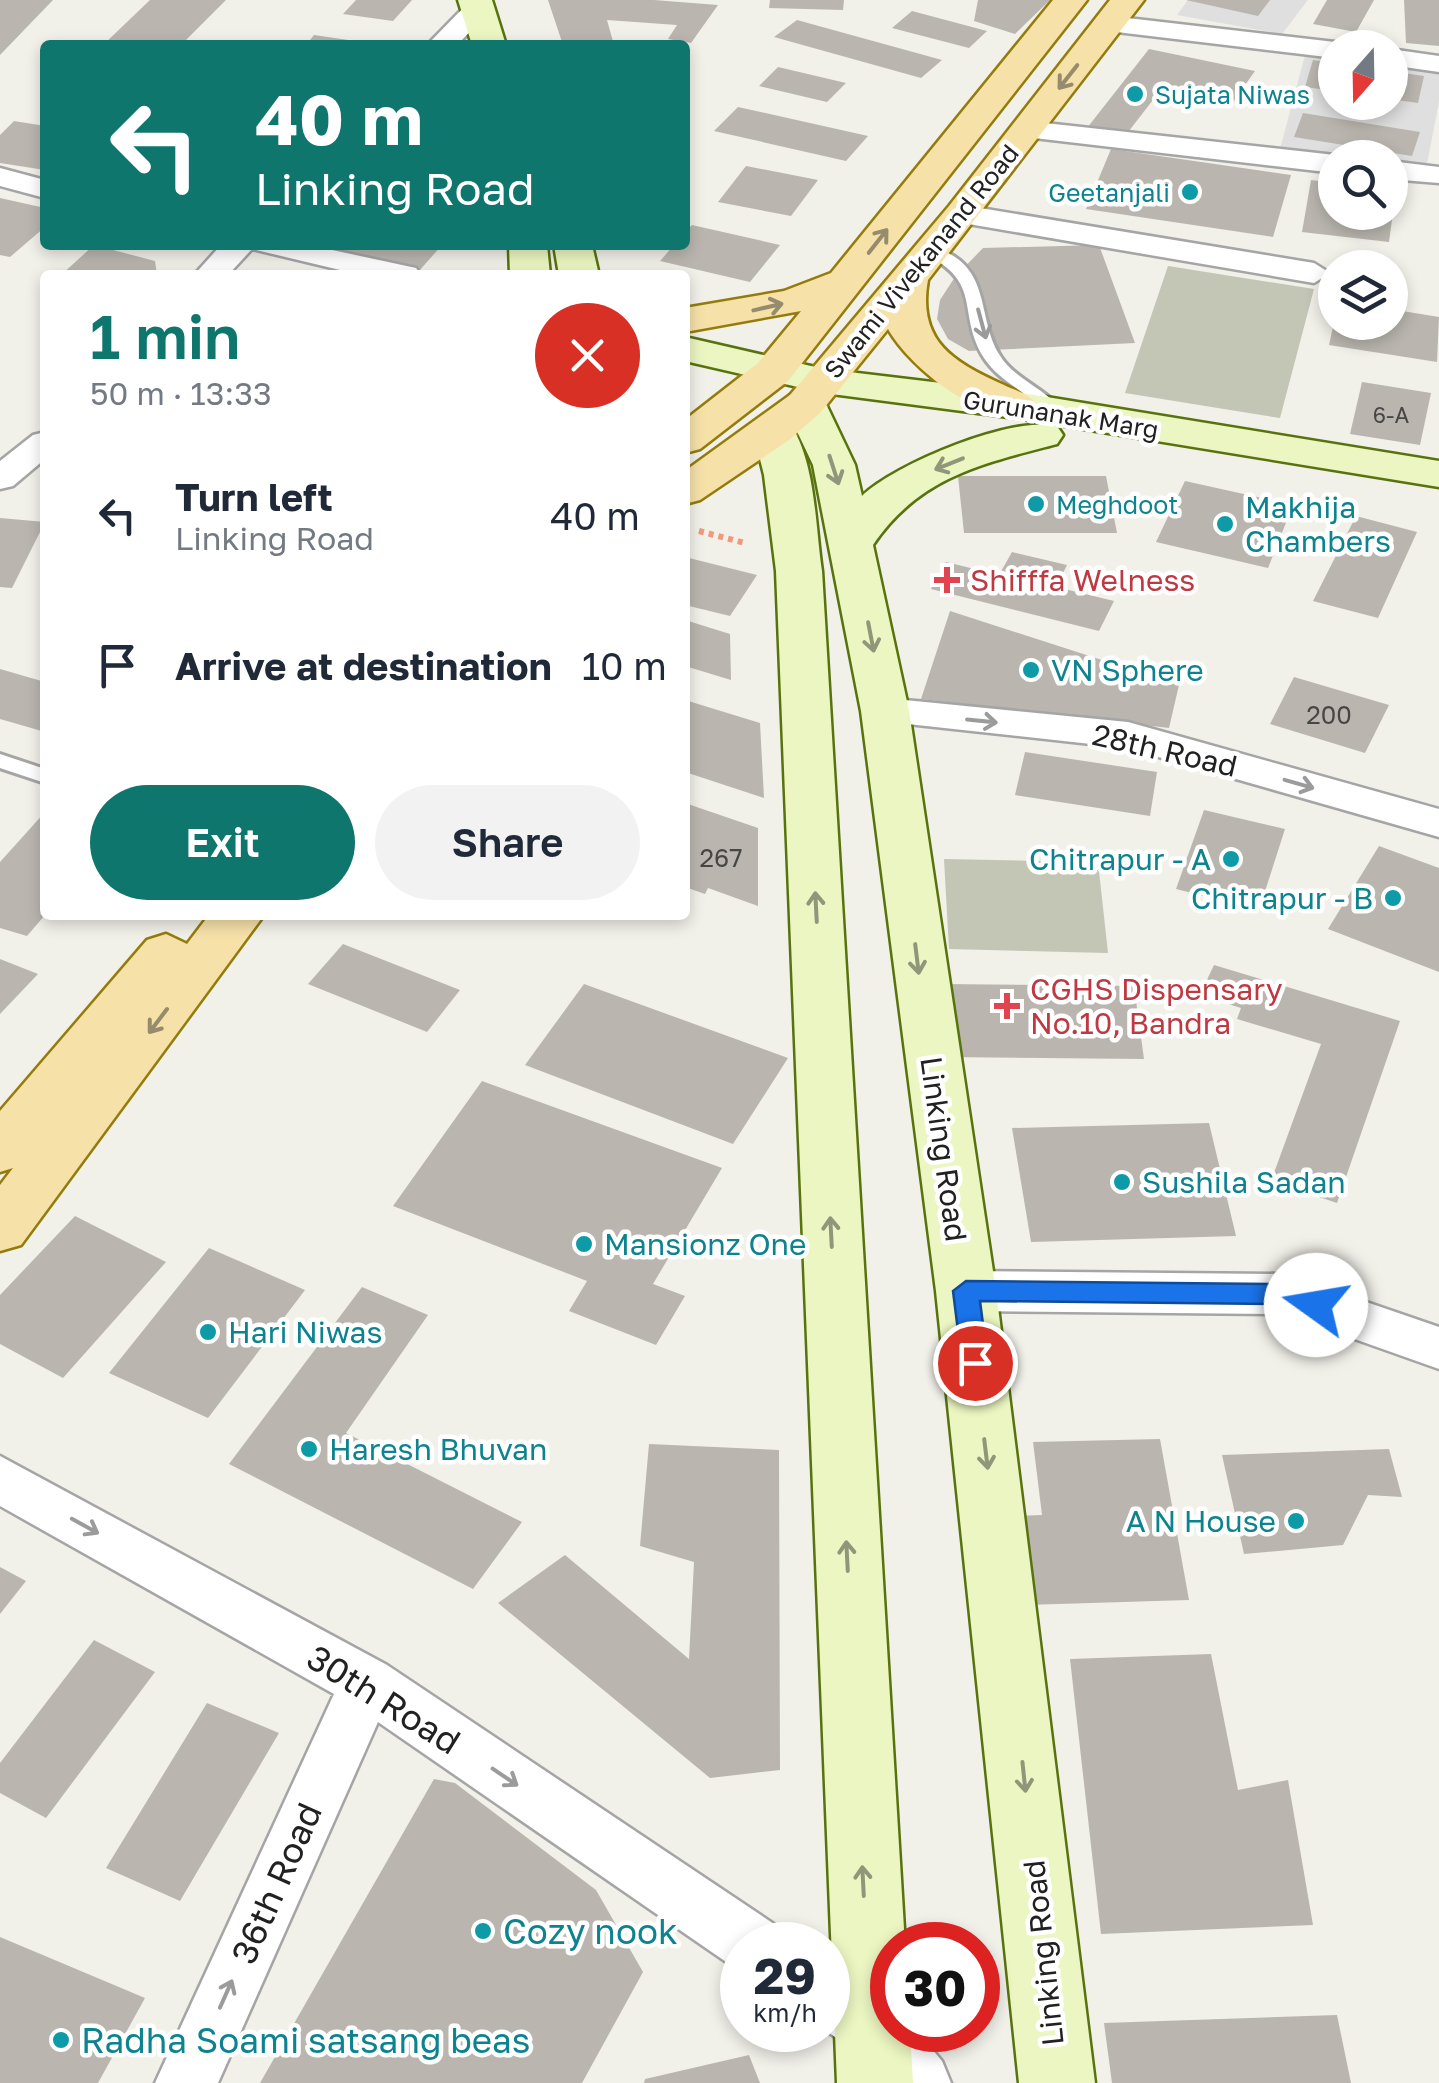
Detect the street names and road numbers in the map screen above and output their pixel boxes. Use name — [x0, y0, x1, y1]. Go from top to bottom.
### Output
street label: Swami Vivekanand Road — [817, 138, 1025, 384]
street label: Gurunanak Marg — [961, 383, 1161, 445]
street label: 28th Road — [1089, 716, 1241, 784]
street label: Linking Road — [913, 1054, 975, 1244]
street label: 30th Road — [300, 1636, 468, 1762]
street label: 36th Road — [222, 1796, 330, 1970]
street label: Linking Road — [1015, 1858, 1071, 2048]

